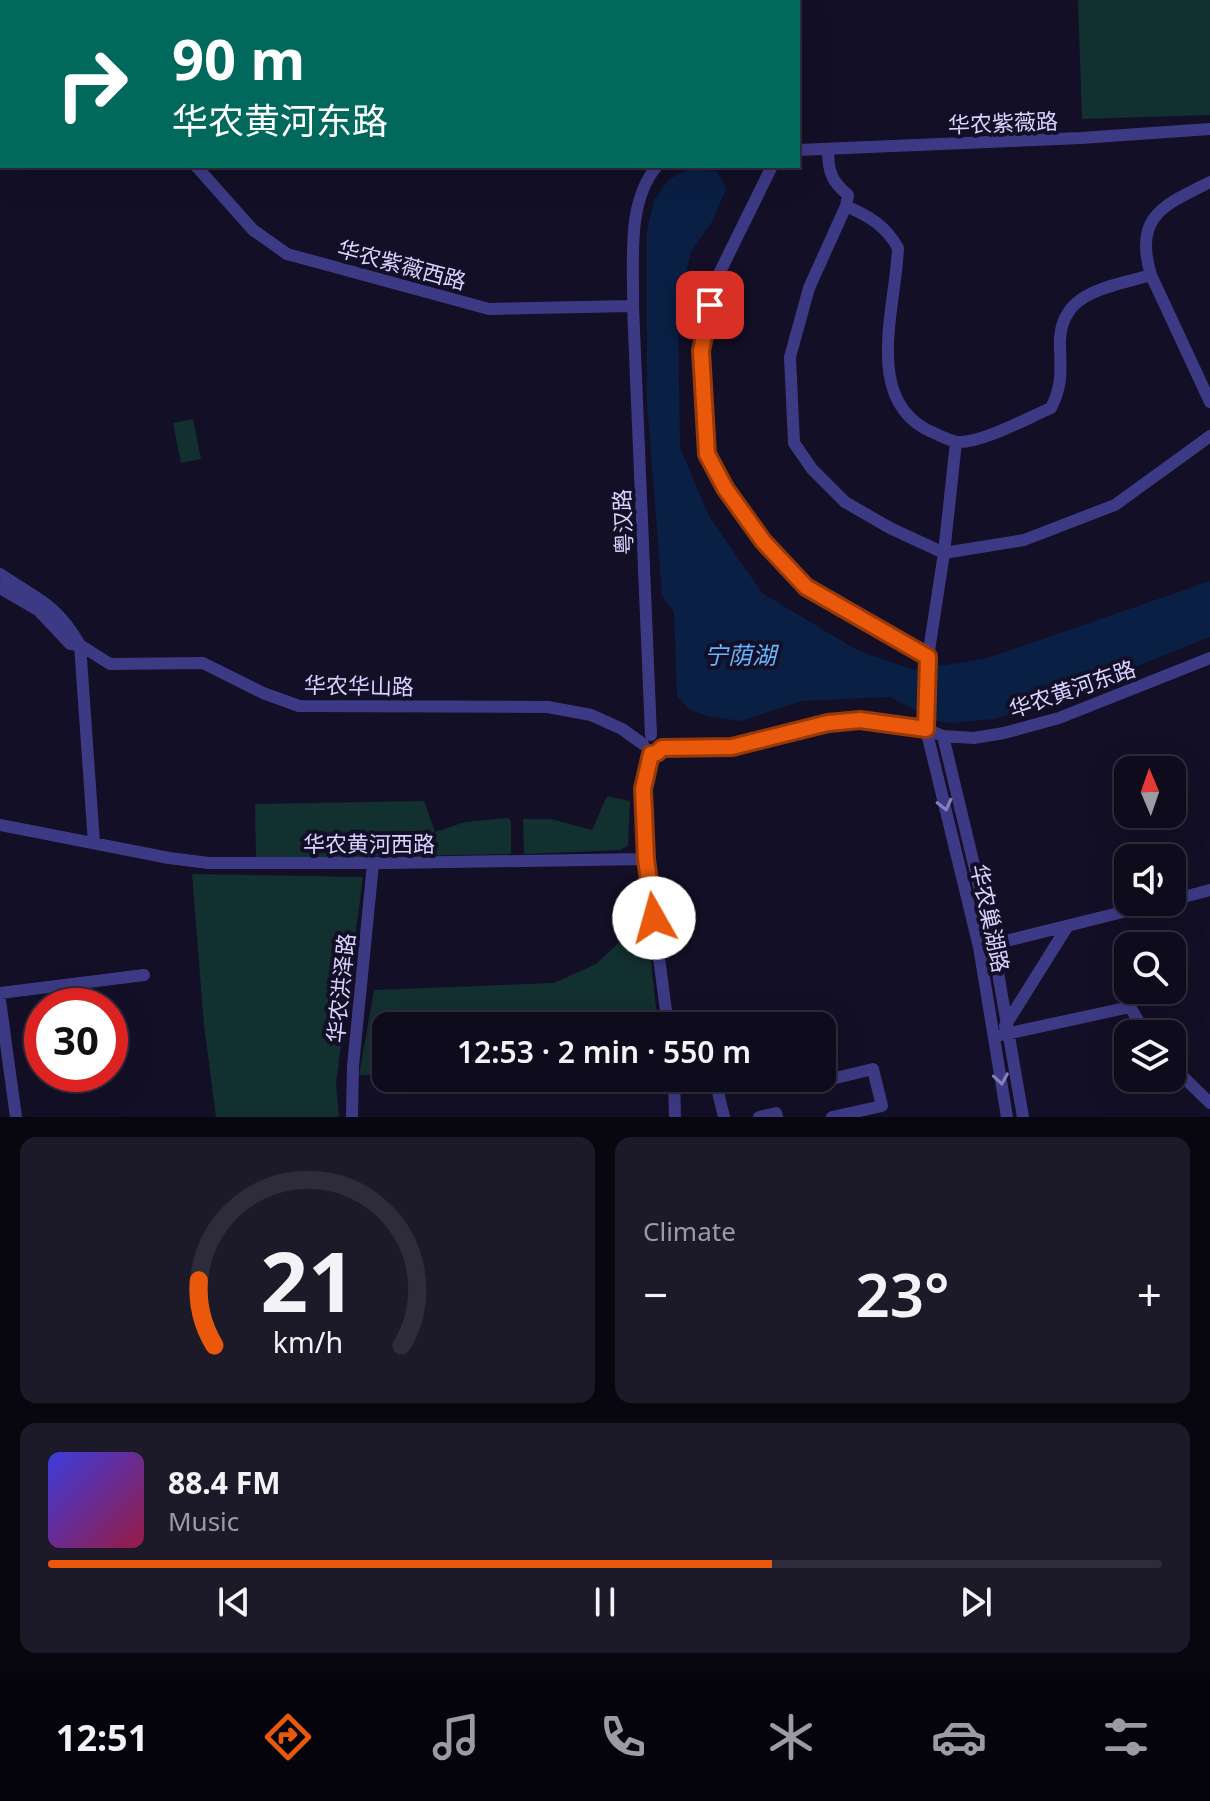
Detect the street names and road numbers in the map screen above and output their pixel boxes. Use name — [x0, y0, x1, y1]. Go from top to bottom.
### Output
street label: 华农紫薇路 — [948, 105, 1058, 139]
street label: 华农紫薇西路 — [334, 232, 470, 296]
street label: 粤汉路 — [606, 488, 638, 556]
street label: 华农黄河东路 — [1005, 652, 1139, 724]
street label: 华农华山路 — [304, 669, 414, 701]
street label: 华农黄河西路 — [303, 828, 435, 858]
street label: 华农巢湖路 — [965, 861, 1017, 975]
street label: 华农洪泽路 — [319, 932, 361, 1044]

